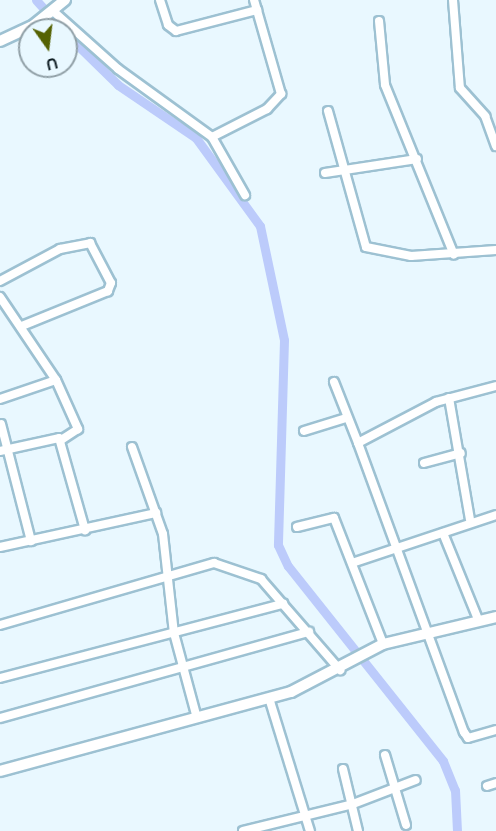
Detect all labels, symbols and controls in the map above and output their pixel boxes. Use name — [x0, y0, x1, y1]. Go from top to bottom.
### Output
north arrow — [18, 18, 78, 78]
text: U — [44, 53, 60, 75]

